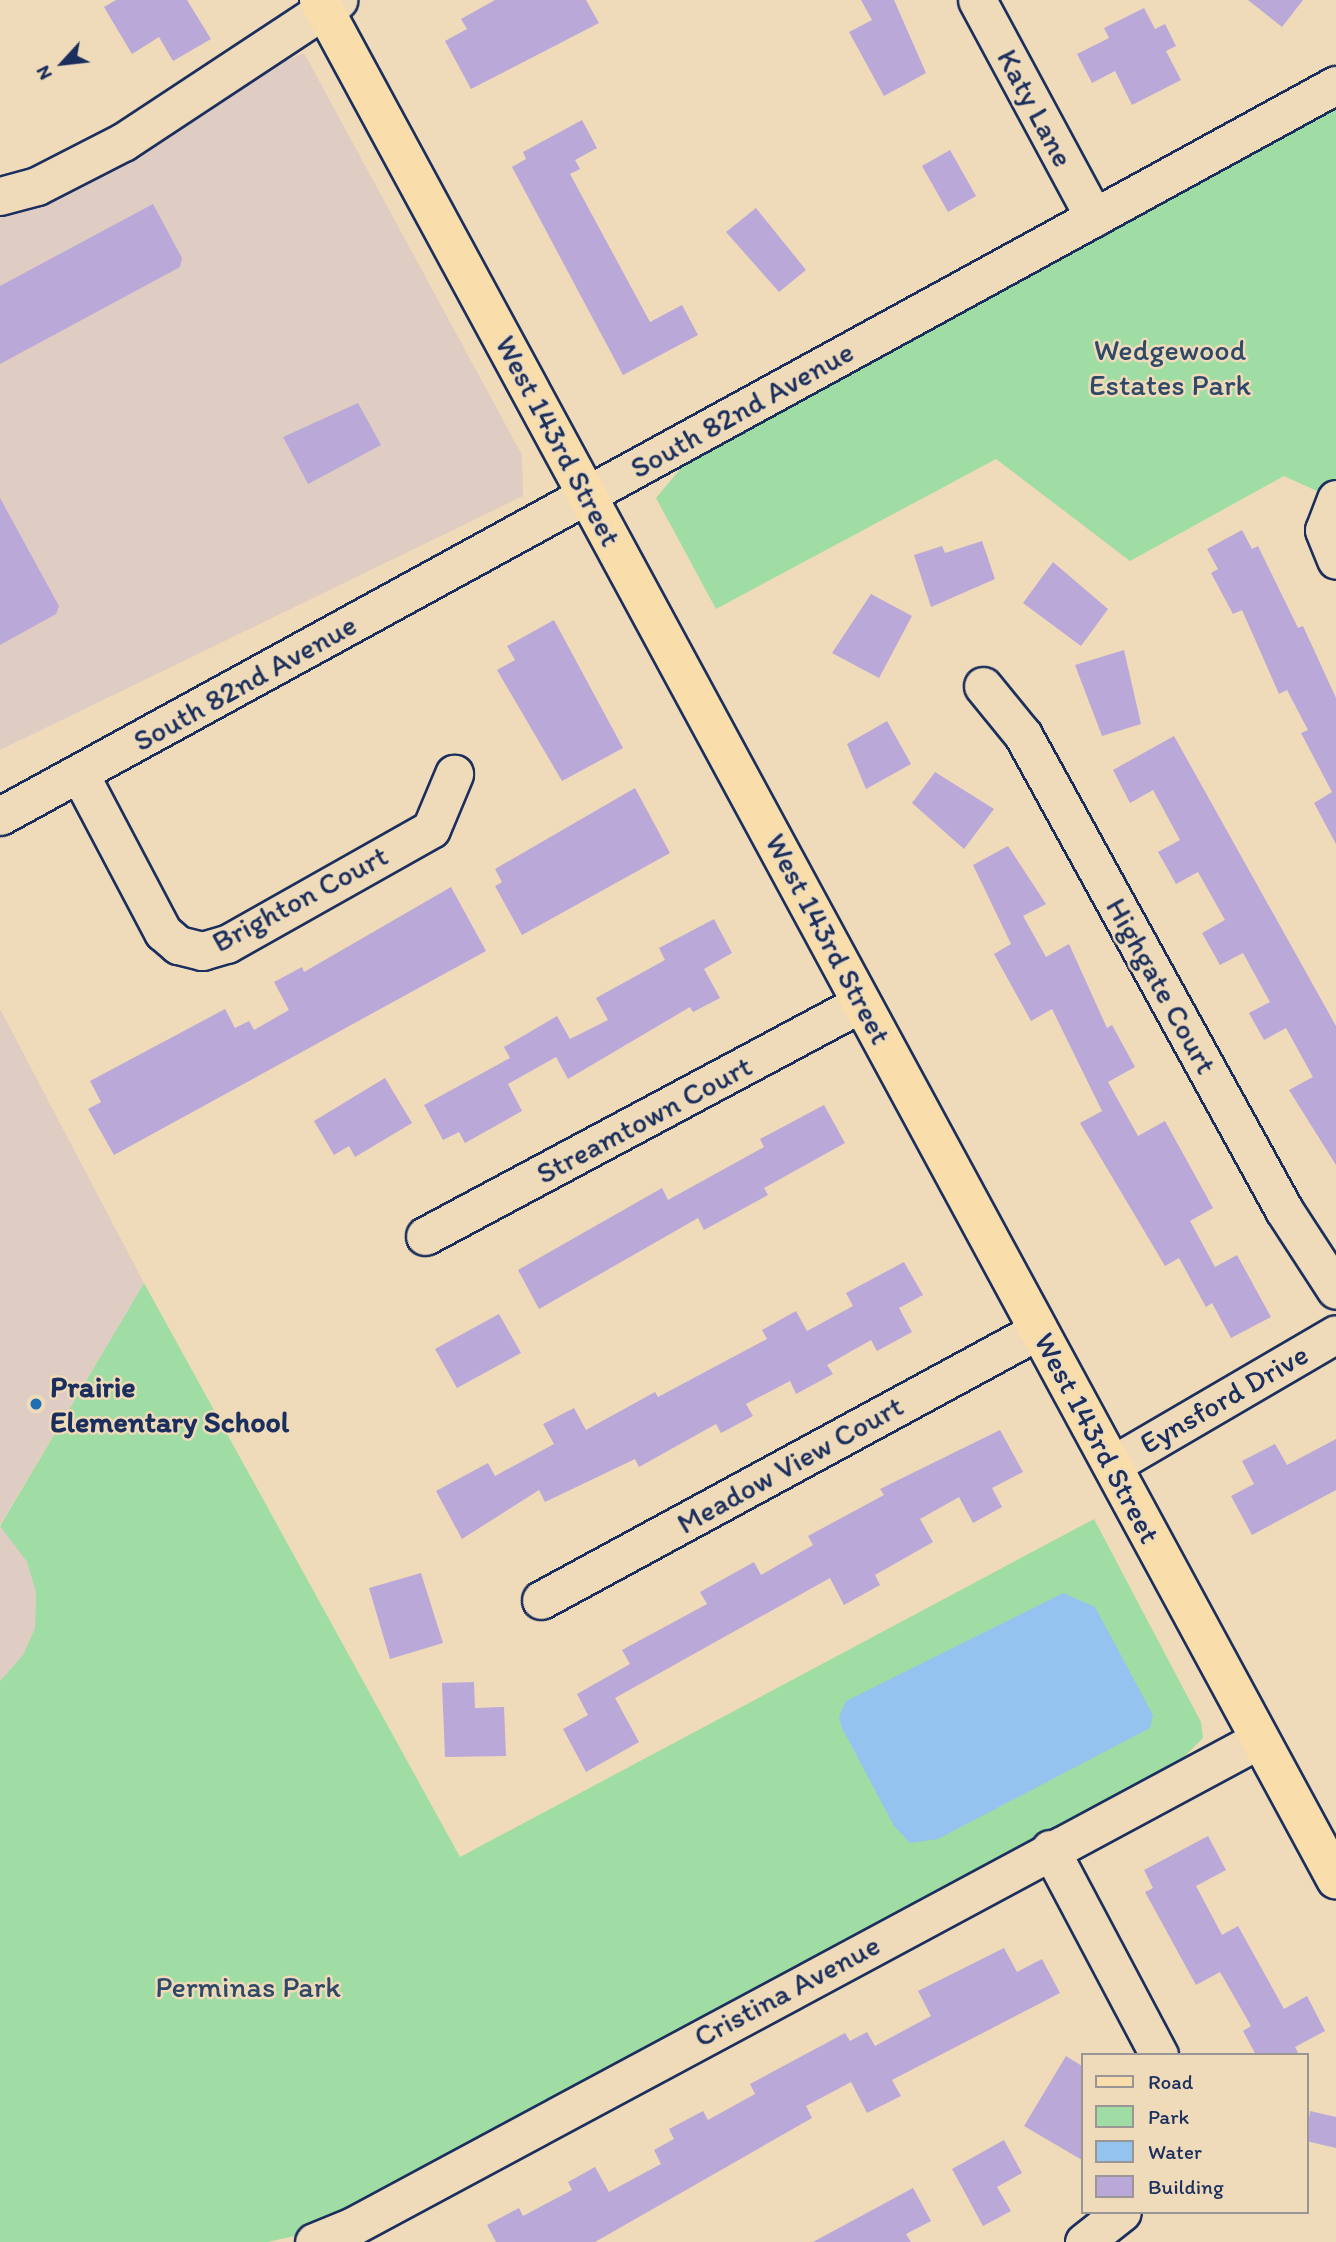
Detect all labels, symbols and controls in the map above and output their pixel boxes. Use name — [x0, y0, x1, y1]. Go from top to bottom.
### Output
north arrow — [28, 28, 98, 98]
street label: Katy Lane — [989, 43, 1081, 173]
text: N — [31, 62, 57, 84]
street label: West 143rd Street — [488, 330, 628, 552]
park label: Wedgewood Estates Park — [1089, 332, 1251, 402]
street label: South 82nd Avenue — [625, 334, 859, 486]
street label: South 82nd Avenue — [128, 607, 362, 759]
street label: West 143rd Street — [758, 828, 898, 1050]
street label: Brighton Court — [206, 838, 394, 960]
street label: Highgate Court — [1098, 892, 1224, 1080]
street label: Streamtown Court — [530, 1048, 758, 1192]
street label: West 143rd Street — [1027, 1327, 1167, 1549]
street label: Eynsford Drive — [1134, 1336, 1314, 1462]
place label: Prairie Elementary School — [50, 1369, 289, 1440]
street label: Meadow View Court — [671, 1388, 909, 1542]
marker: Prairie Elementary School — [28, 1396, 44, 1412]
street label: Cristina Avenue — [688, 1927, 886, 2055]
park label: Perminas Park — [155, 1969, 341, 2005]
legend — [1080, 2053, 1308, 2214]
text: Road — [1148, 2069, 1193, 2094]
text: Park — [1148, 2104, 1189, 2129]
text: Water — [1148, 2139, 1202, 2164]
text: Building — [1148, 2174, 1224, 2199]

